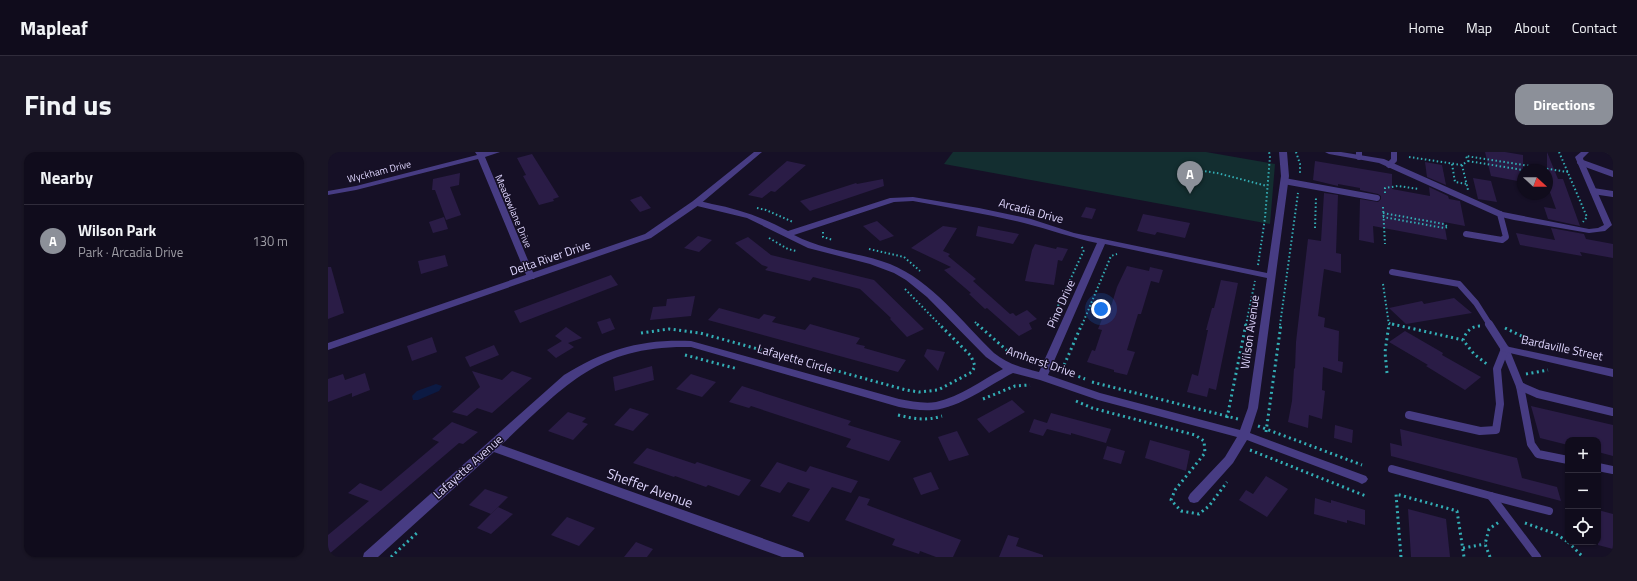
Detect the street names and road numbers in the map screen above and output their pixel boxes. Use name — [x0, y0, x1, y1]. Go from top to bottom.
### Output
street label: Wyckham Drive — [345, 156, 413, 187]
street label: Meadowlane Drive — [491, 172, 536, 250]
street label: Arcadia Drive — [997, 193, 1066, 228]
street label: Delta River Drive — [507, 235, 593, 280]
street label: Pino Drive — [1041, 276, 1080, 331]
street label: Wilson Avenue — [1235, 294, 1264, 370]
street label: Bardaville Street — [1519, 330, 1606, 366]
street label: Lafayette Circle — [755, 339, 835, 378]
street label: Amherst Drive — [1004, 341, 1079, 382]
street label: Lafayette Avenue — [429, 430, 507, 503]
street label: Sheffer Avenue — [604, 462, 696, 513]

